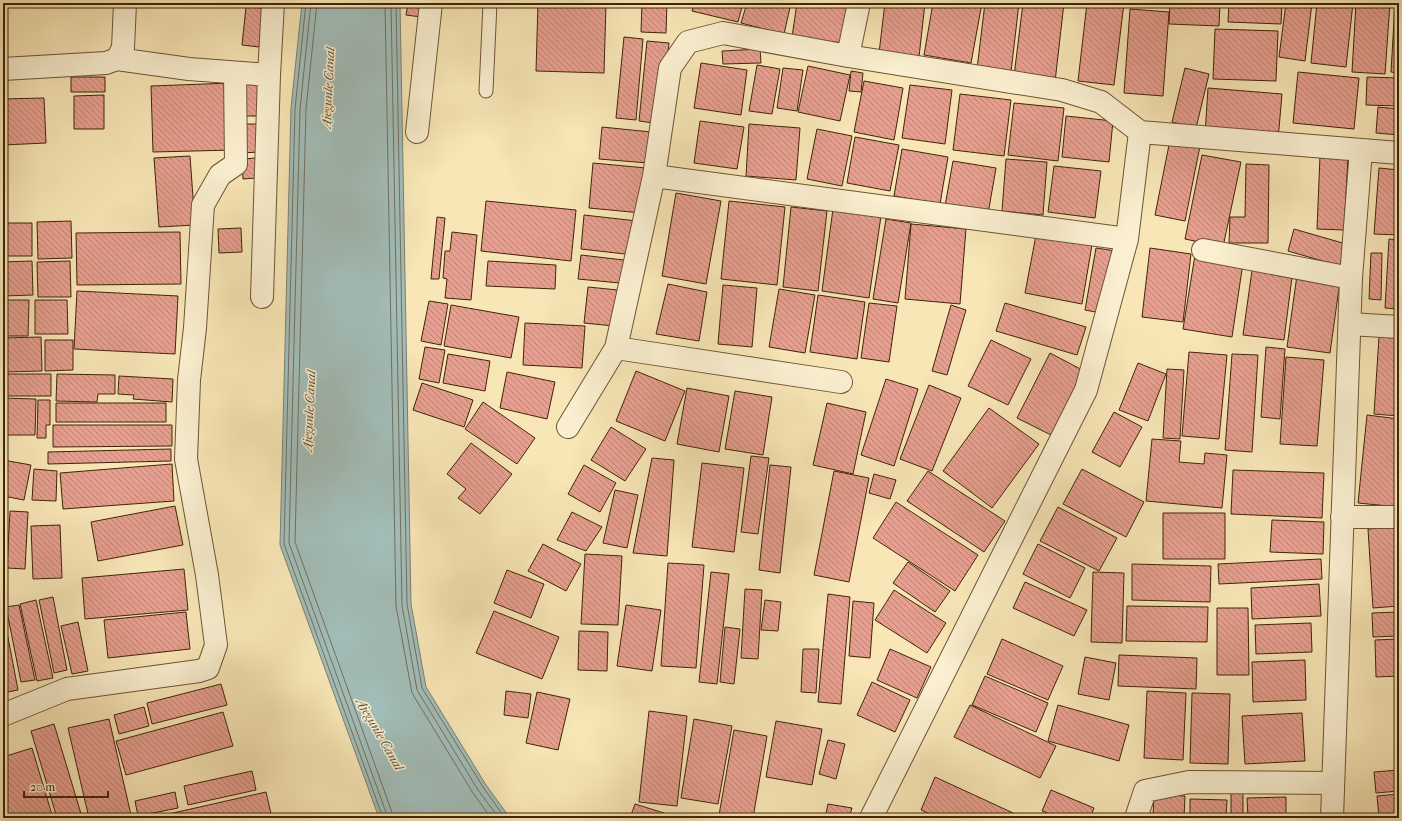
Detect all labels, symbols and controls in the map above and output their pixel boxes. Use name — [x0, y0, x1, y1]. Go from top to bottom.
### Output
water label: Ajegunle Canal — [318, 45, 338, 131]
water label: Ajegunle Canal — [299, 368, 319, 454]
water label: Ajegunle Canal — [352, 693, 408, 774]
scale bar — [24, 773, 108, 799]
text: 20 m — [30, 780, 55, 794]

